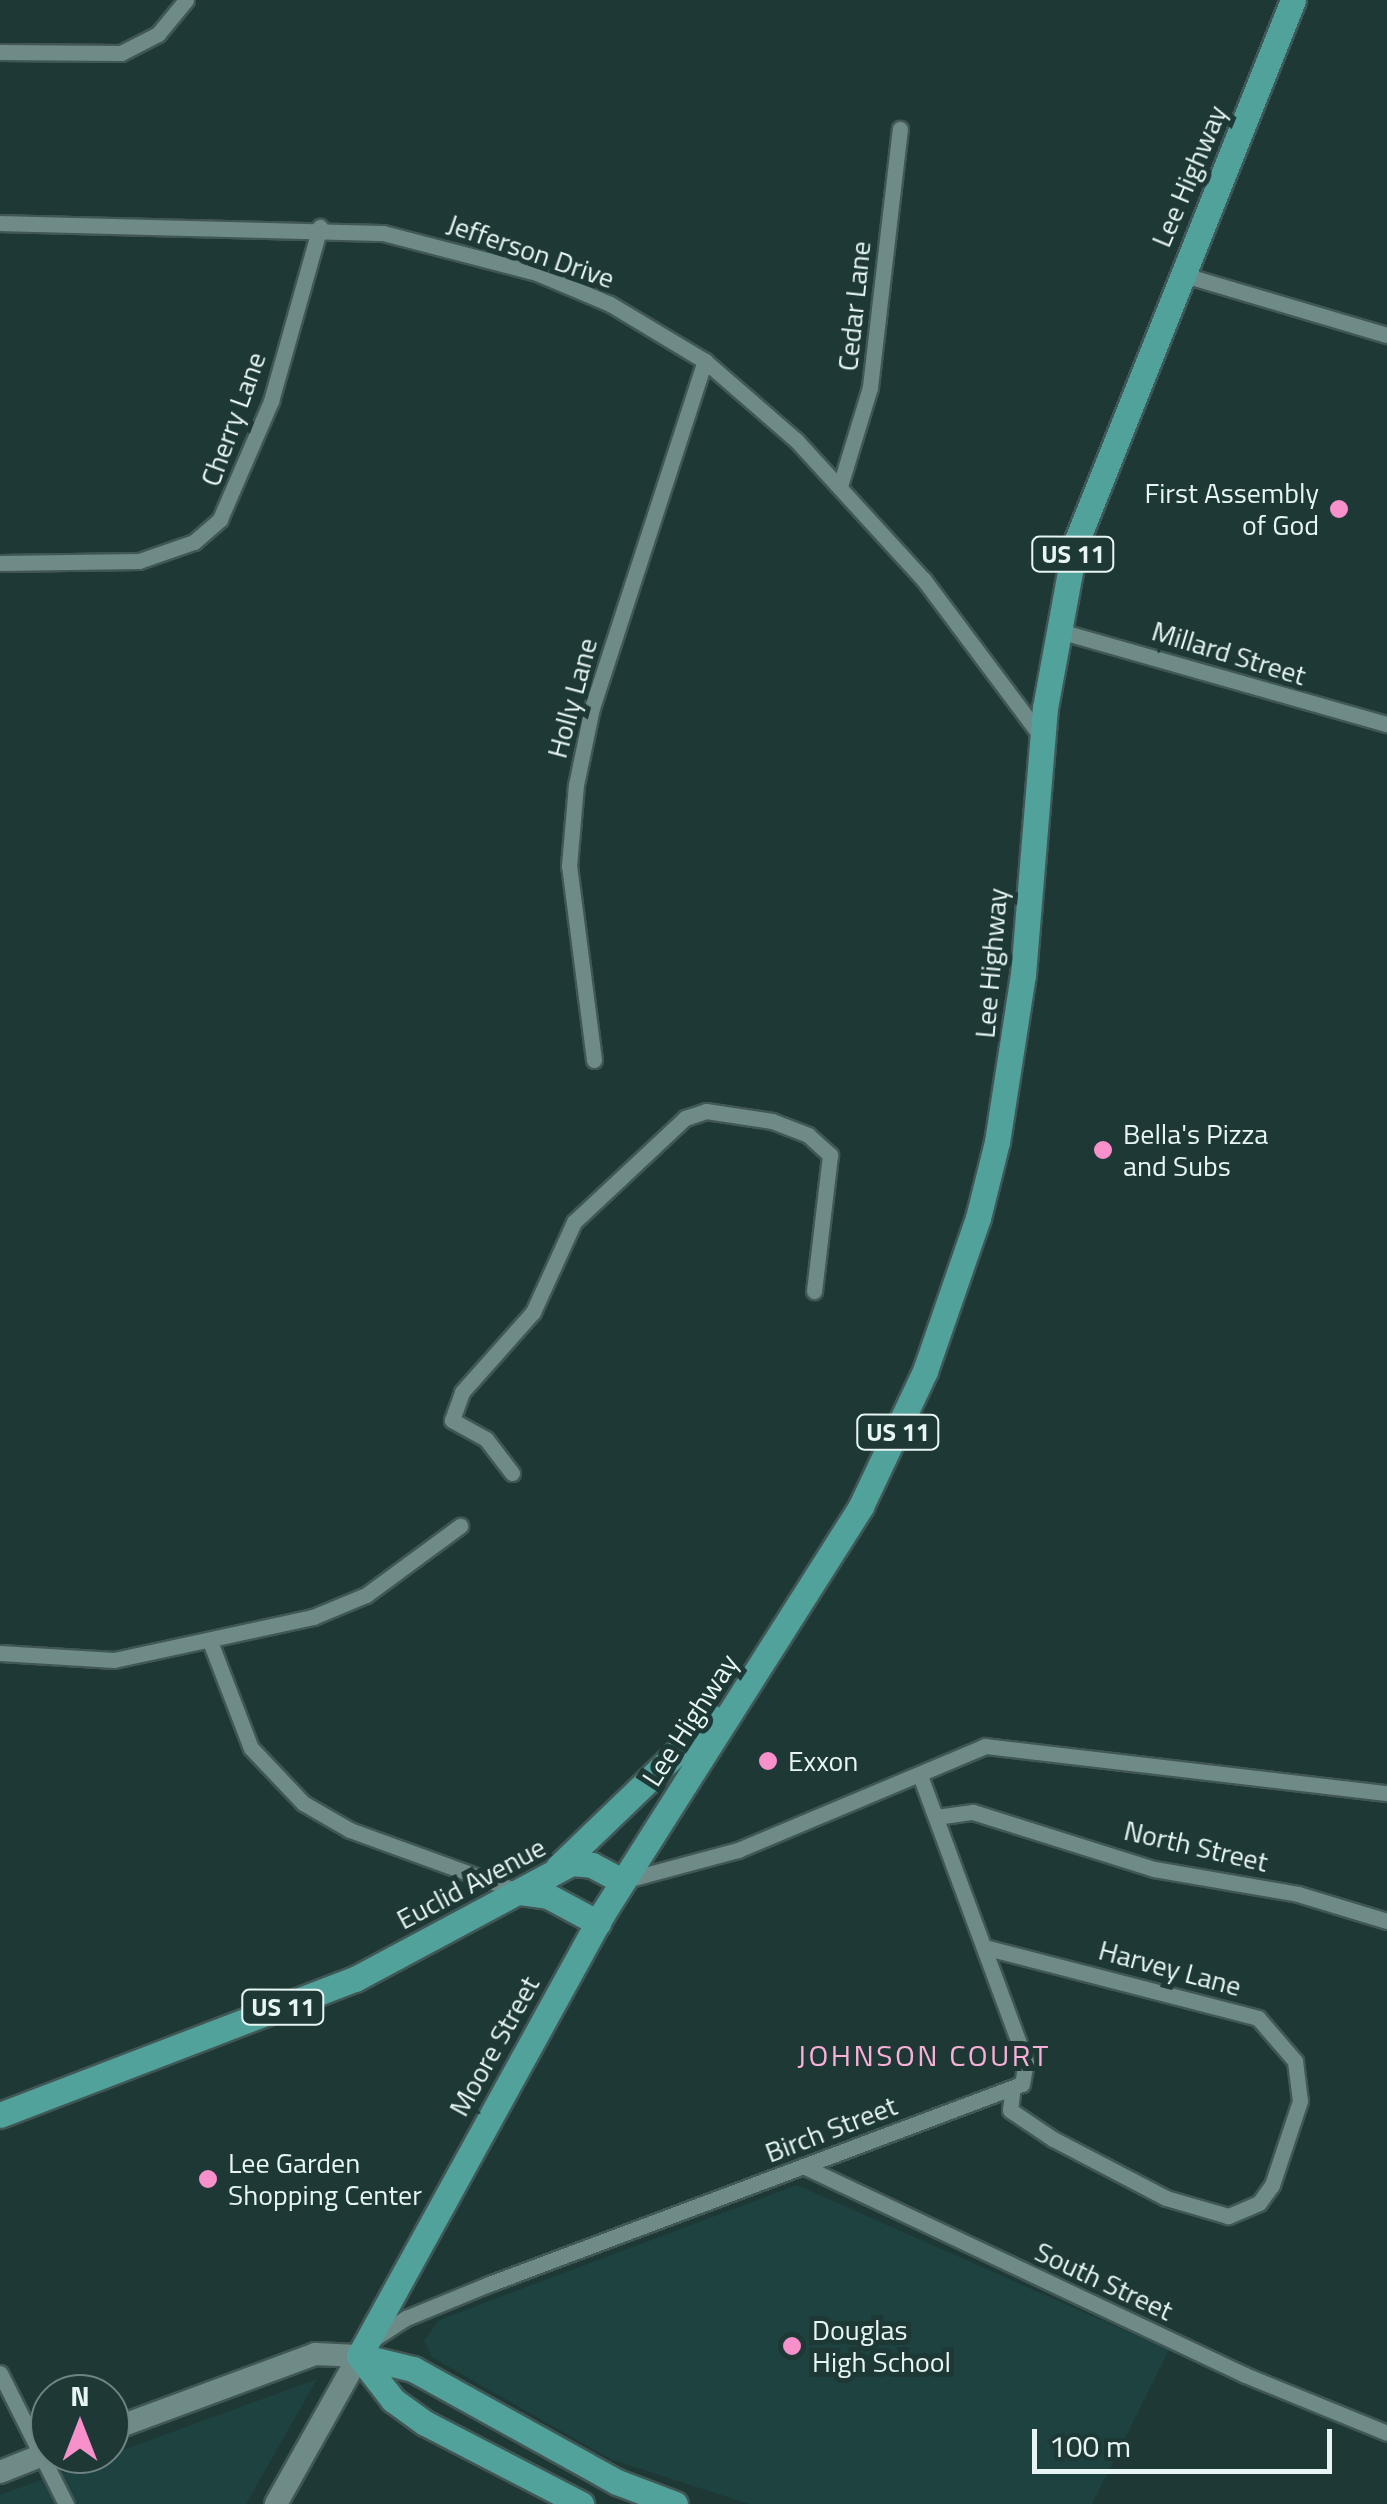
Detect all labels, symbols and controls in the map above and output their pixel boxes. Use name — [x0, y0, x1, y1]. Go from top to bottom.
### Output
street label: Lee Highway — [1144, 100, 1234, 252]
street label: Jefferson Drive — [443, 207, 619, 295]
street label: Cedar Lane — [830, 239, 878, 373]
street label: Cherry Lane — [193, 347, 273, 491]
place label: First Assembly of God — [1144, 476, 1319, 542]
marker: First Assembly of God — [1328, 498, 1350, 520]
road number: US 11 — [1030, 534, 1116, 574]
street label: Millard Street — [1148, 614, 1310, 692]
street label: Holly Lane — [540, 634, 604, 762]
street label: Lee Highway — [968, 887, 1014, 1039]
place label: Bella's Pizza and Subs — [1123, 1117, 1268, 1183]
marker: Bella's Pizza and Subs — [1092, 1139, 1114, 1161]
road number: US 11 — [856, 1412, 940, 1452]
street label: Lee Highway — [635, 1648, 745, 1792]
place label: Exxon — [788, 1744, 858, 1778]
marker: Exxon — [757, 1750, 779, 1772]
street label: North Street — [1121, 1813, 1271, 1879]
street label: Euclid Avenue — [391, 1830, 551, 1936]
street label: Harvey Lane — [1095, 1933, 1245, 2003]
street label: Moore Street — [442, 1970, 546, 2122]
road number: US 11 — [240, 1987, 326, 2027]
district label: JOHNSON COURT — [797, 2037, 1051, 2073]
street label: Birch Street — [760, 2089, 902, 2169]
place label: Lee Garden Shopping Center — [228, 2146, 422, 2212]
marker: Lee Garden Shopping Center — [197, 2168, 219, 2190]
street label: South Street — [1030, 2234, 1178, 2328]
place label: Douglas High School — [812, 2313, 951, 2379]
marker: Douglas High School — [781, 2335, 803, 2357]
north arrow — [30, 2374, 130, 2474]
text: N — [70, 2374, 90, 2417]
scale bar — [1037, 2409, 1337, 2471]
text: 100 m — [1049, 2423, 1131, 2469]

